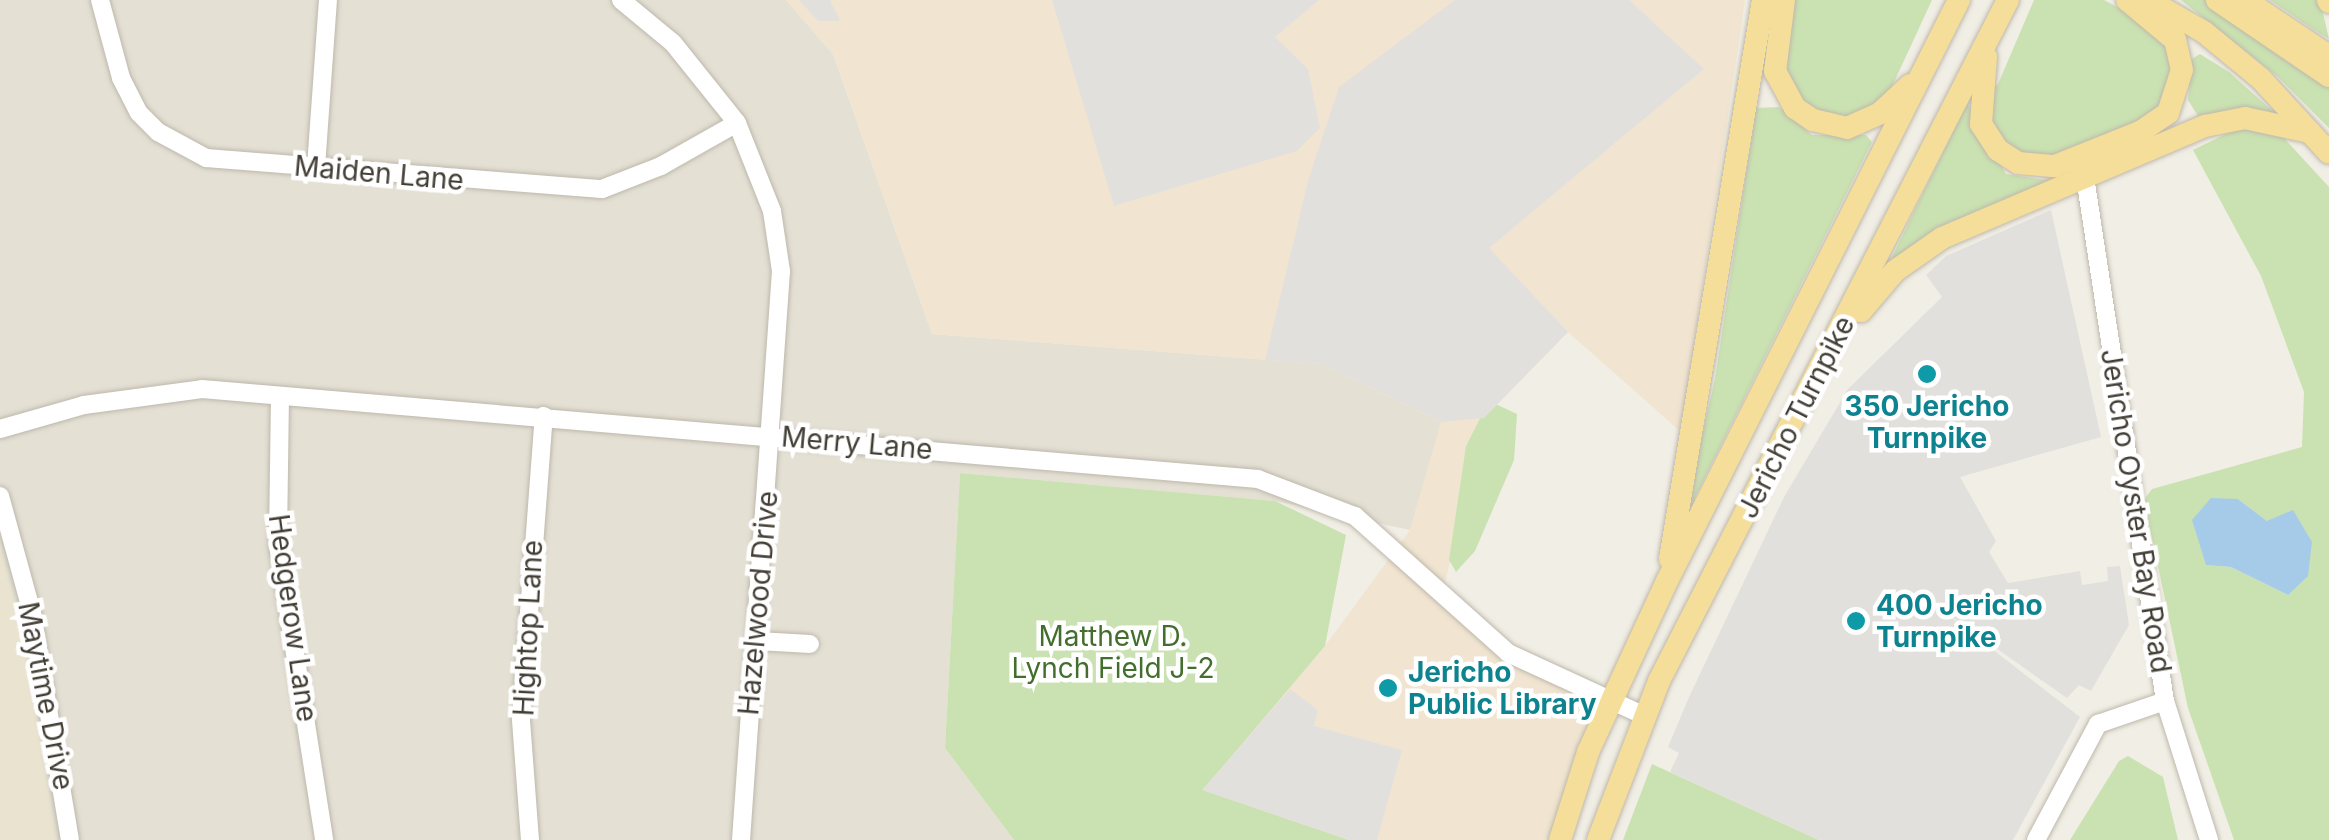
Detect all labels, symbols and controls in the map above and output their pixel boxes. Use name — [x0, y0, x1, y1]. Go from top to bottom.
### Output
street label: Maiden Lane — [293, 149, 465, 197]
street label: Jericho Turnpike — [1731, 310, 1861, 524]
street label: Jericho Oyster Bay Road — [2094, 347, 2178, 675]
marker: 350 Jericho Turnpike — [1916, 363, 1938, 385]
place label: 350 Jericho Turnpike — [1845, 389, 2009, 455]
street label: Merry Lane — [780, 420, 934, 466]
street label: Hazelwood Drive — [731, 489, 785, 717]
street label: Hedgerow Lane — [262, 512, 324, 724]
street label: Hightop Lane — [507, 539, 549, 717]
place label: 400 Jericho Turnpike — [1876, 588, 2043, 654]
street label: Maytime Drive — [11, 599, 81, 793]
marker: 400 Jericho Turnpike — [1845, 610, 1867, 632]
park label: Matthew D. Lynch Field J-2 — [1011, 619, 1215, 685]
place label: Jericho Public Library — [1408, 655, 1597, 721]
marker: Jericho Public Library — [1377, 677, 1399, 699]

